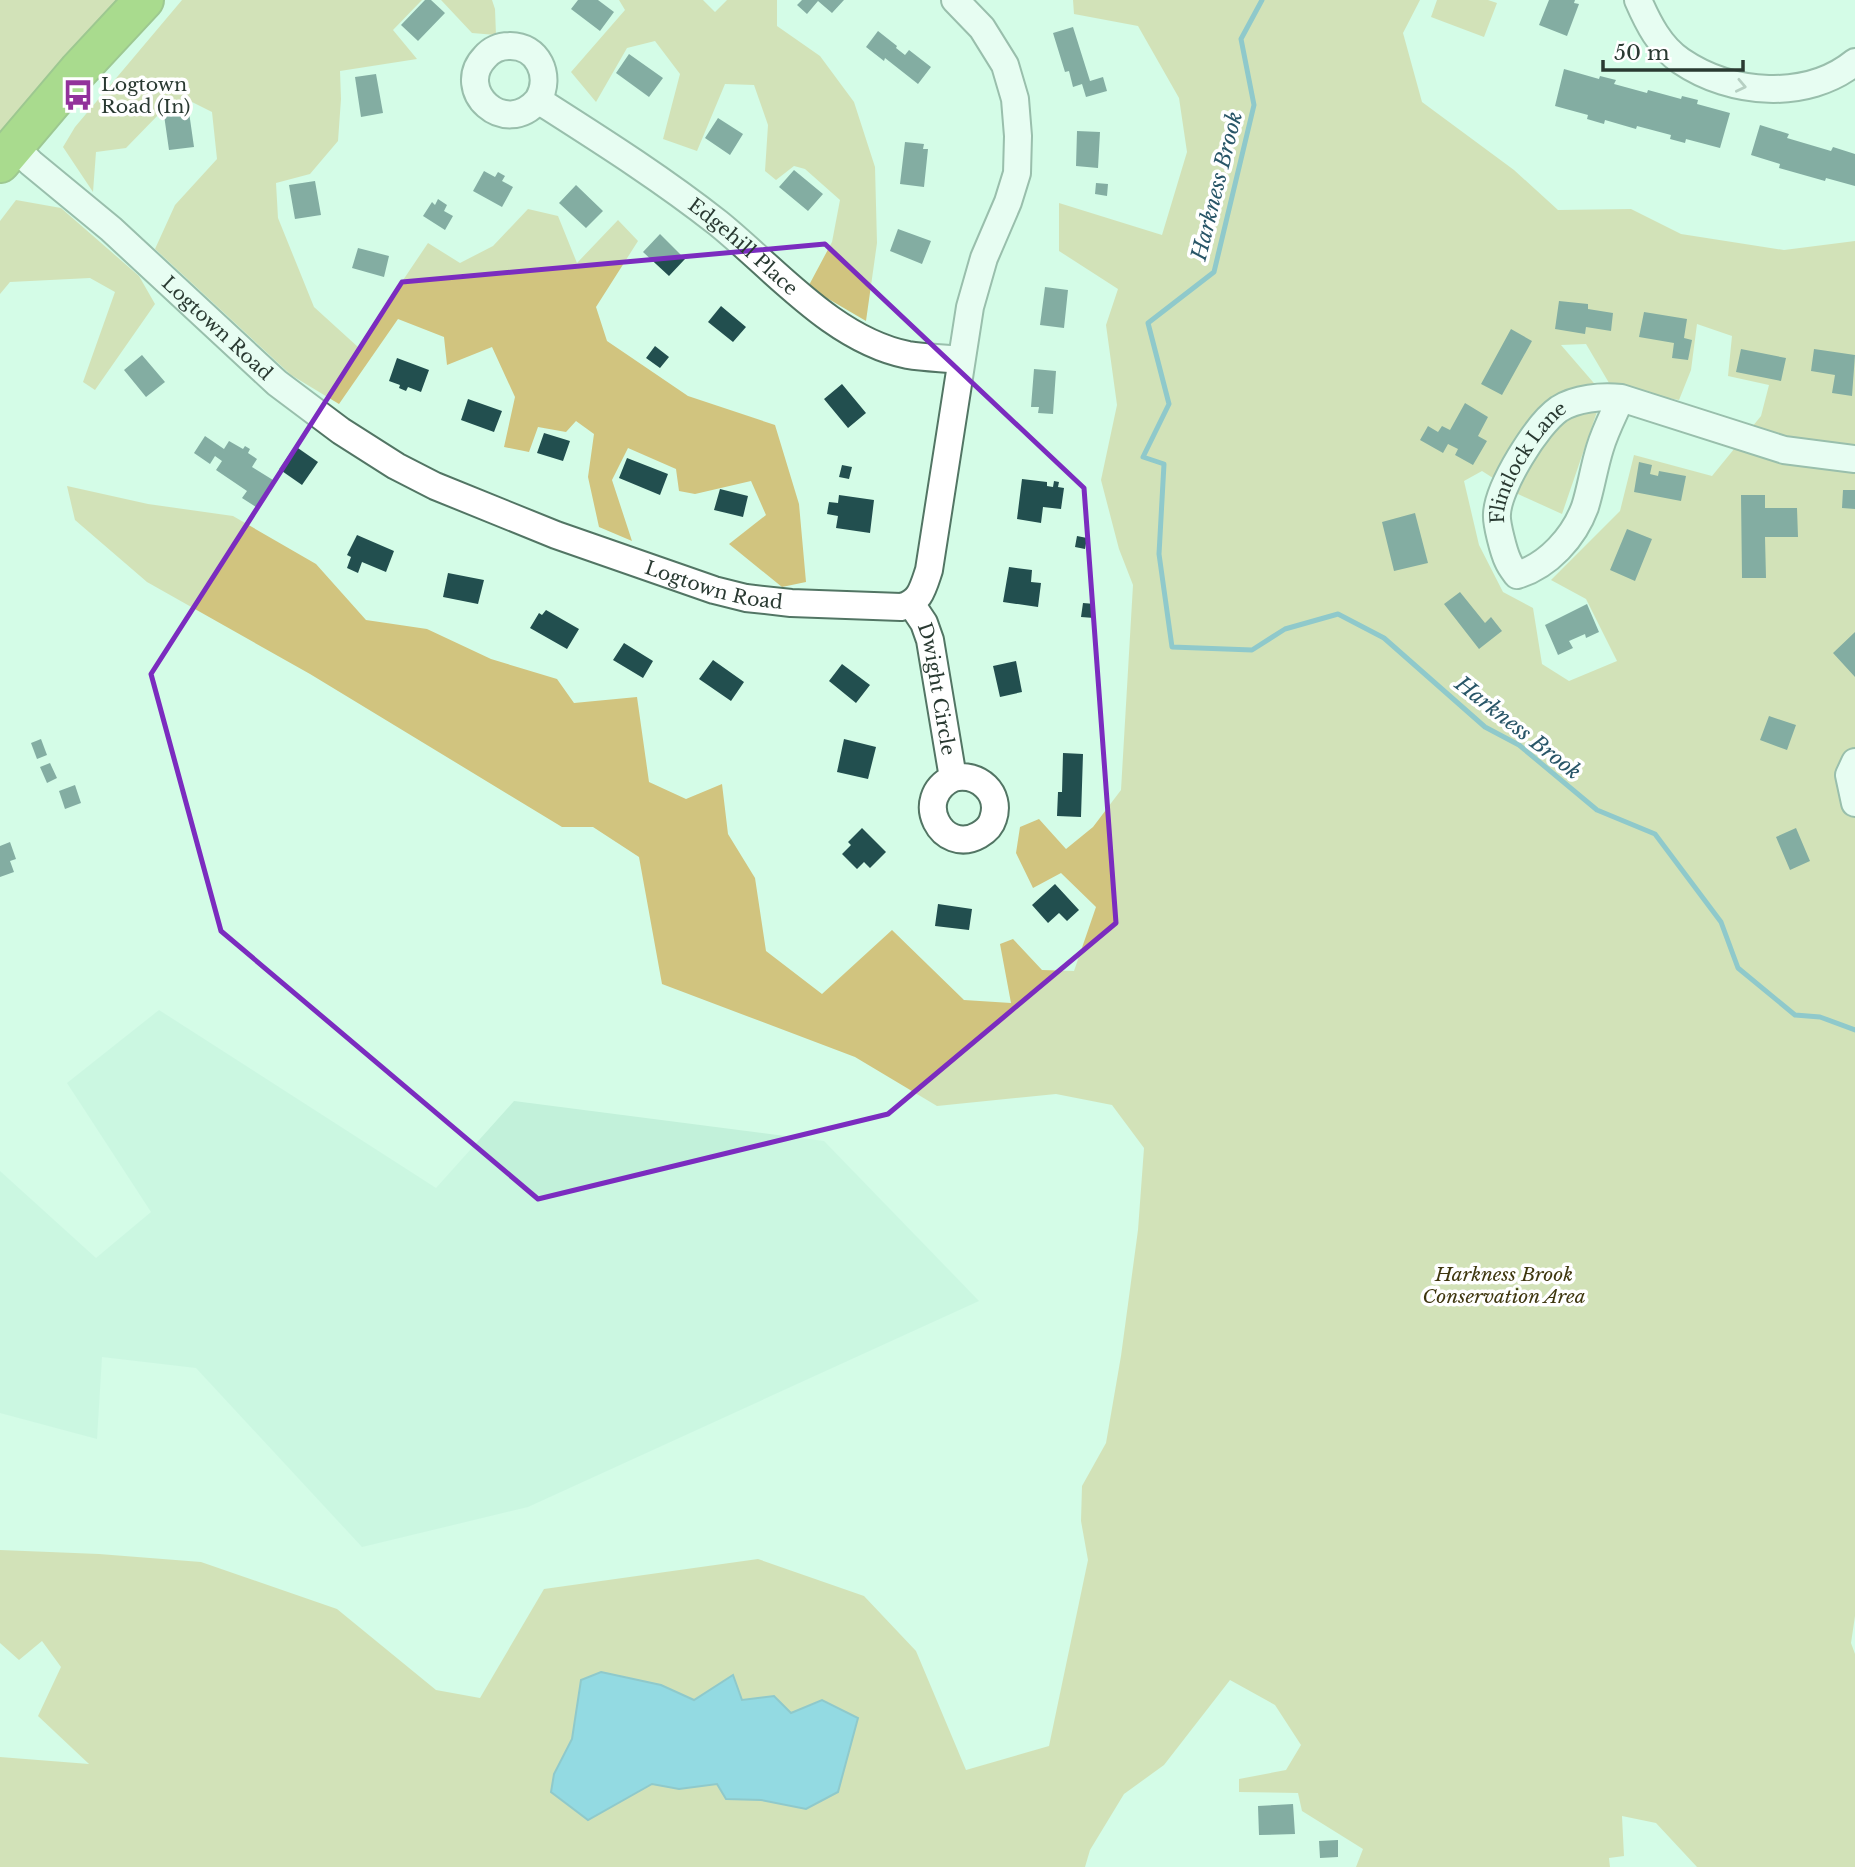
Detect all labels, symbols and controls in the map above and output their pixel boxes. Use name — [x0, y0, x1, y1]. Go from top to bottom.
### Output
scale bar — [1603, 28, 1743, 72]
text: 50 m — [1614, 40, 1670, 66]
place label: Logtown Road (In) — [101, 73, 190, 118]
one-way arrow — [1735, 77, 1747, 92]
bus stop icon: Logtown Road (In) — [61, 78, 95, 112]
water label: Harkness Brook — [1186, 109, 1248, 264]
street label: Edgehill Place — [684, 193, 803, 300]
street label: Logtown Road — [158, 271, 278, 385]
street label: Flintlock Lane — [1485, 396, 1570, 524]
street label: Logtown Road — [642, 555, 784, 614]
street label: Dwight Circle — [913, 619, 961, 757]
water label: Harkness Brook — [1449, 670, 1586, 785]
park label: Harkness Brook Conservation Area — [1422, 1263, 1586, 1308]

